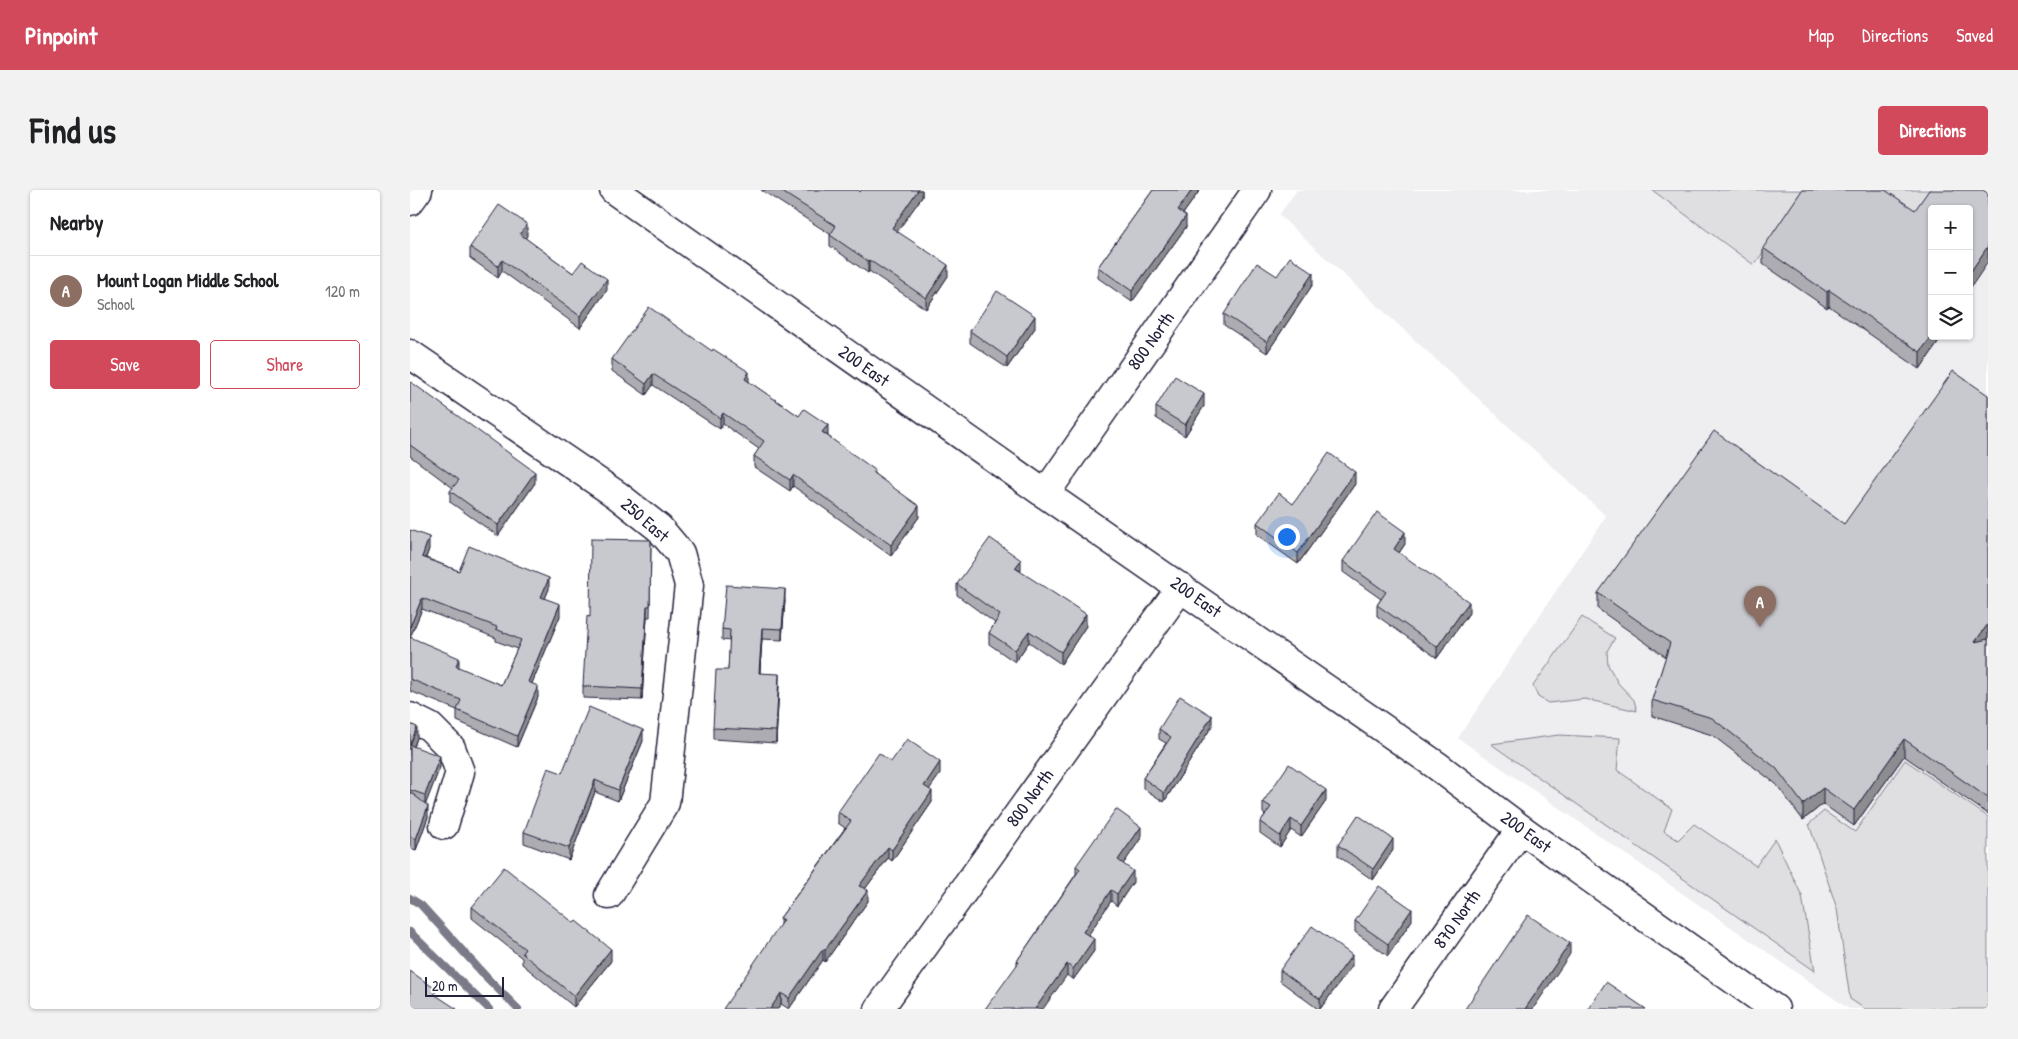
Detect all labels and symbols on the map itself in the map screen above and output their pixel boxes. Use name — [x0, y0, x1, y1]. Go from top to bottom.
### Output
street label: 800 North — [1122, 306, 1180, 375]
street label: 200 East — [834, 339, 895, 393]
street label: 250 East — [616, 492, 675, 548]
your location — [1274, 524, 1300, 550]
street label: 200 East — [1166, 570, 1227, 624]
pin: A — [1744, 586, 1776, 627]
street label: 800 North — [1000, 763, 1059, 832]
street label: 200 East — [1496, 805, 1557, 859]
street label: 870 North — [1427, 884, 1486, 953]
scale bar — [425, 974, 504, 997]

